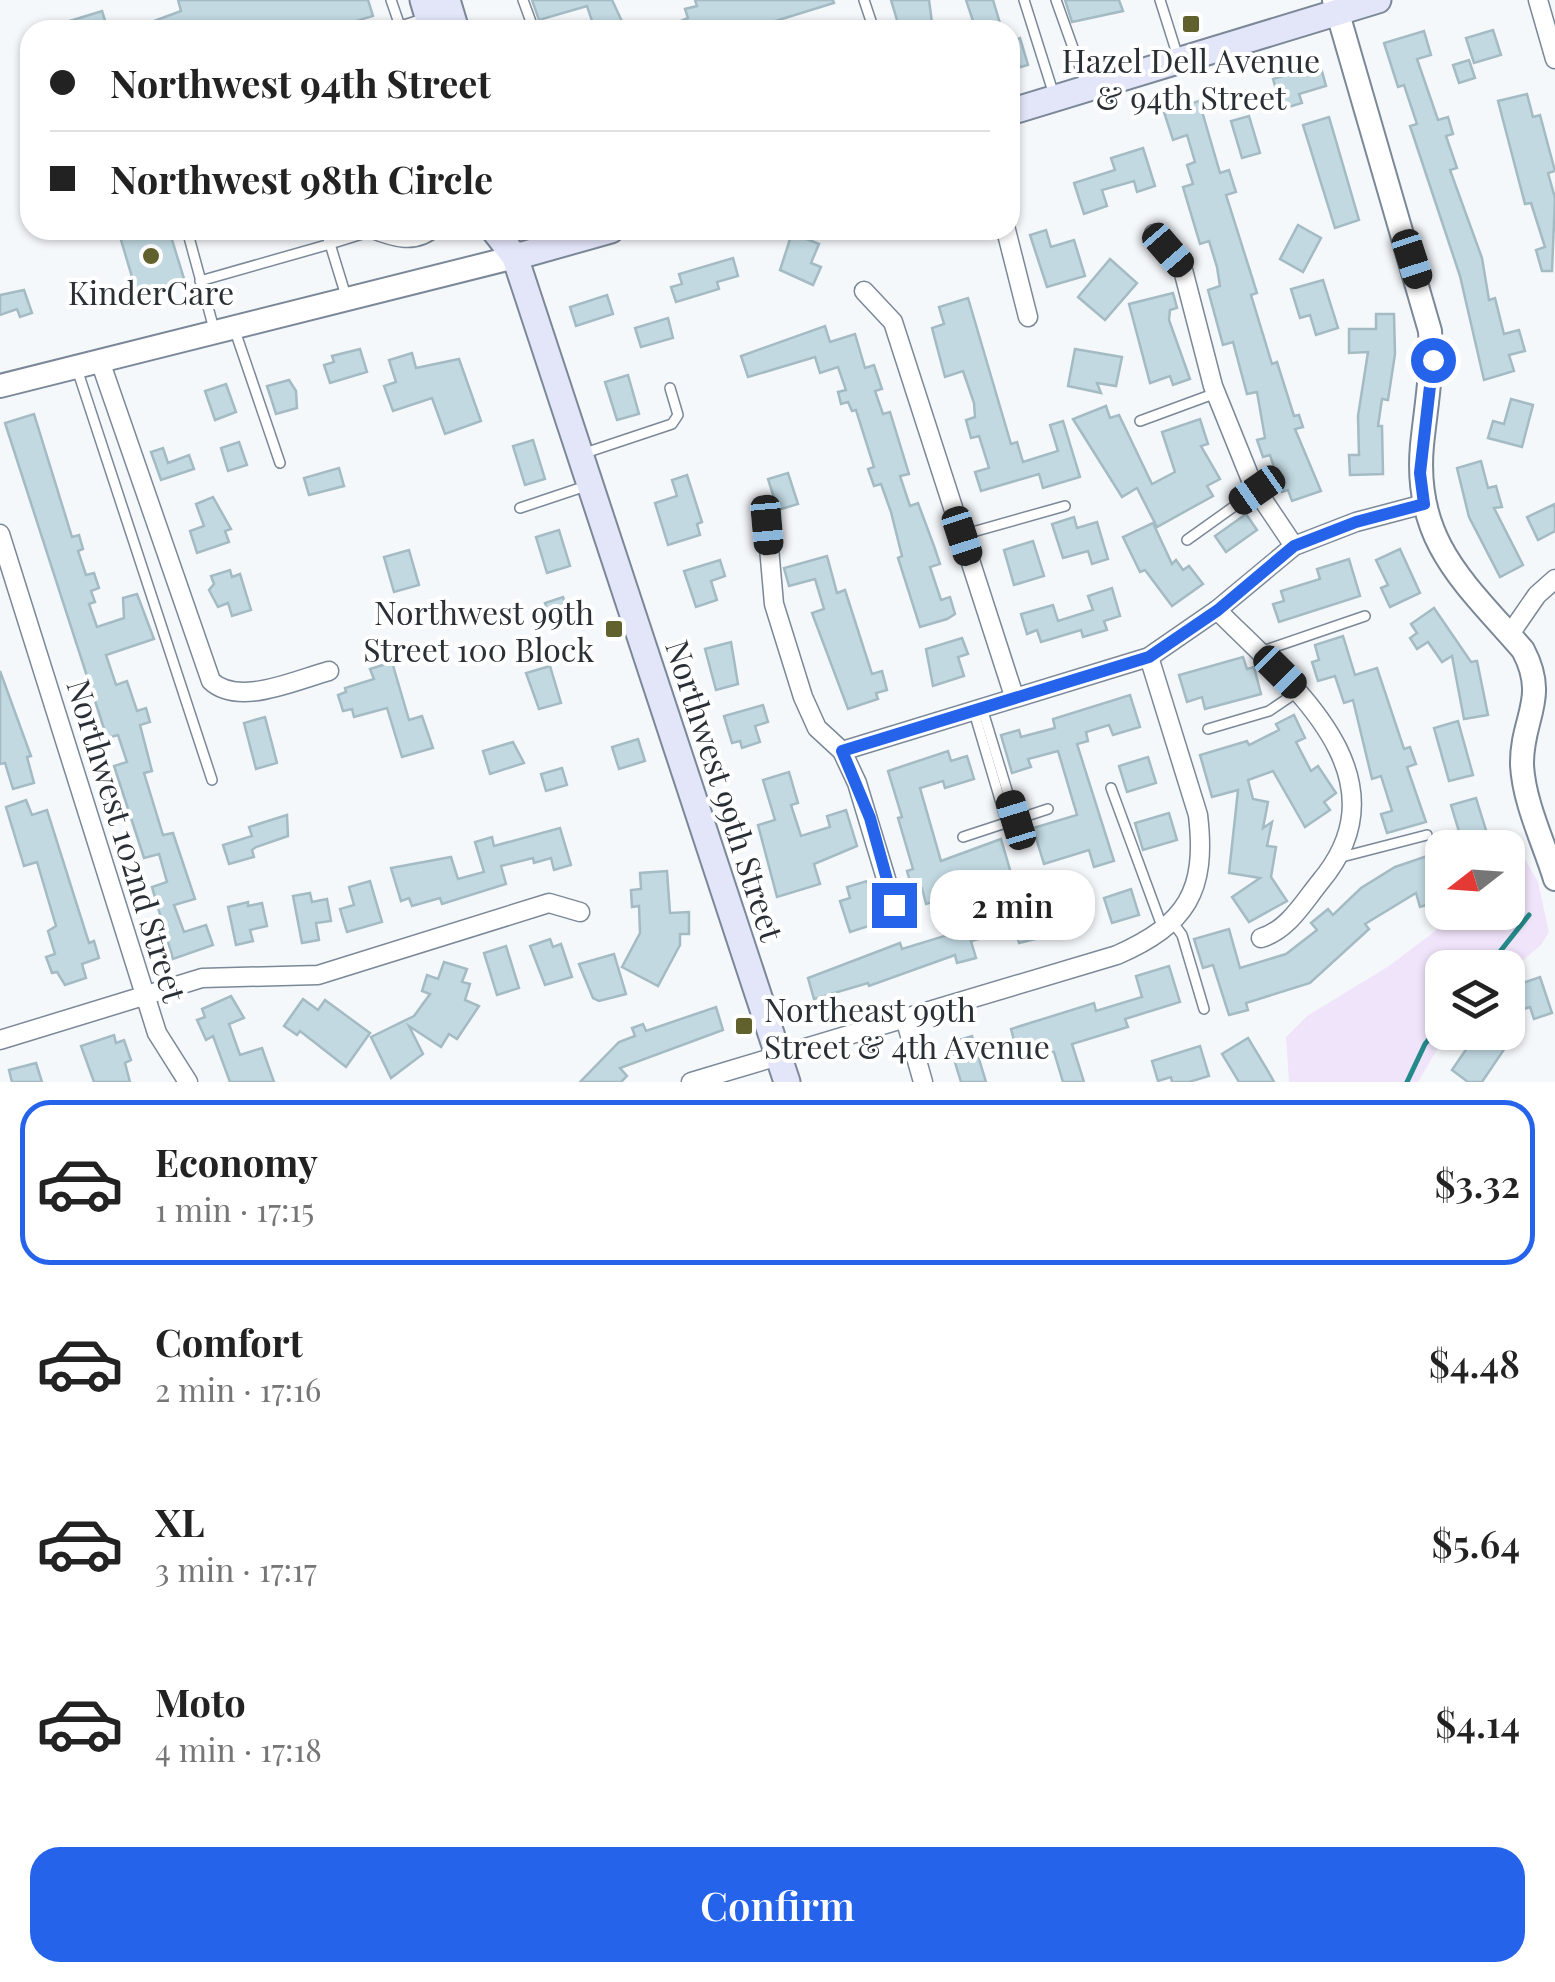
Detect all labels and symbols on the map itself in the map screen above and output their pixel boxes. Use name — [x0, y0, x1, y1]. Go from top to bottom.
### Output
marker: Hazel Dell Avenue & 94th Street — [1180, 13, 1202, 35]
place label: Hazel Dell Avenue & 94th Street — [1062, 38, 1320, 118]
car — [1137, 218, 1199, 282]
car — [1388, 226, 1436, 292]
marker: KinderCare — [140, 245, 162, 267]
place label: KinderCare — [68, 270, 234, 313]
route start — [1411, 338, 1456, 383]
car — [1224, 461, 1290, 519]
car — [749, 494, 785, 556]
car — [938, 503, 986, 569]
place label: Northwest 99th Street 100 Block — [363, 590, 594, 670]
marker: Northwest 99th Street 100 Block — [603, 618, 625, 640]
street label: Northwest 99th Street — [657, 634, 795, 947]
car — [1248, 640, 1312, 704]
street label: Northwest 102nd Street — [58, 673, 198, 1007]
car — [993, 787, 1039, 853]
north arrow — [1425, 830, 1525, 930]
callout: 2 min — [929, 870, 1094, 940]
route end — [872, 883, 917, 928]
place label: Northeast 99th Street & 4th Avenue — [764, 987, 1050, 1067]
marker: Northeast 99th Street & 4th Avenue — [733, 1015, 755, 1037]

